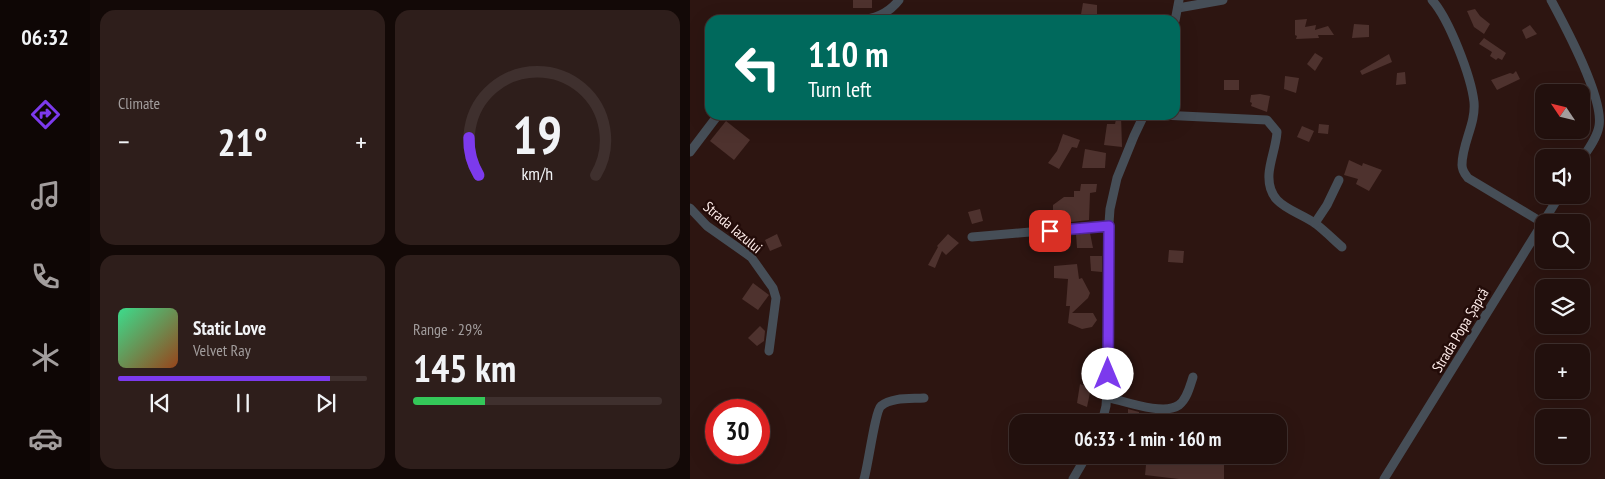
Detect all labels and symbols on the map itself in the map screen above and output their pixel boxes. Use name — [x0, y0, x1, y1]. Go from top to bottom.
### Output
north arrow — [1535, 84, 1590, 139]
street label: Strada Iazului — [700, 197, 766, 257]
pin — [1029, 210, 1071, 252]
street label: Strada Popa Șapcă — [1427, 284, 1493, 376]
position arrow — [1081, 347, 1133, 399]
speed limit sign: 30 — [705, 399, 770, 464]

